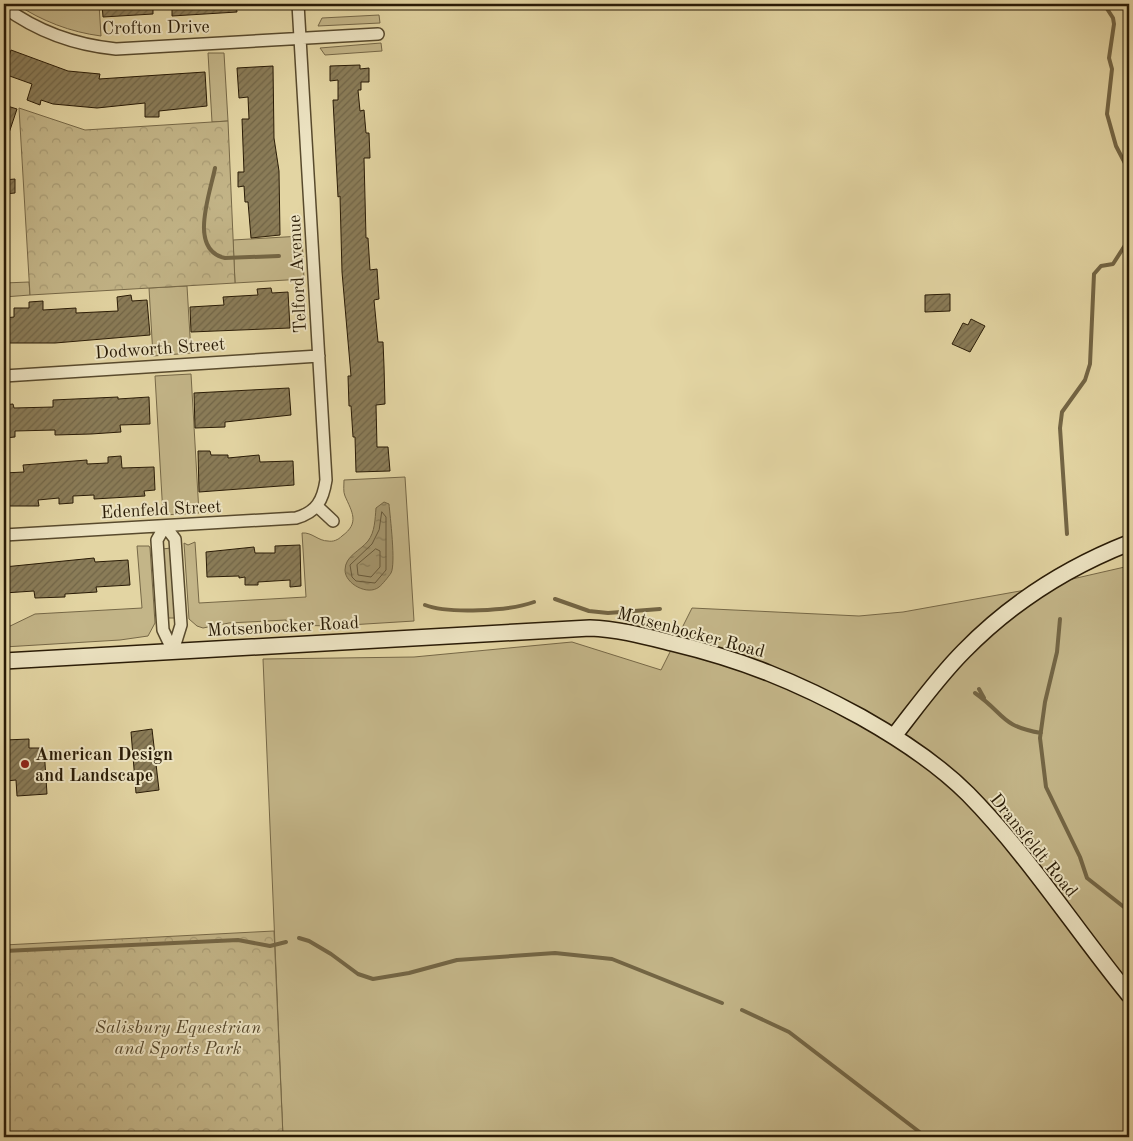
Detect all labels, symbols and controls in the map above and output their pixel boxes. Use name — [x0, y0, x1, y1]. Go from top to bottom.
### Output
street label: Crofton Drive — [102, 18, 210, 38]
street label: Telford Avenue — [286, 214, 310, 334]
street label: Dodworth Street — [94, 335, 226, 363]
street label: Edenfeld Street — [100, 498, 222, 522]
street label: Motsenbocker Road — [615, 605, 767, 661]
street label: Motsenbocker Road — [207, 614, 360, 640]
place label: American Design and Landscape — [35, 746, 173, 785]
marker: American Design and Landscape — [19, 758, 31, 770]
street label: Dransfeldt Road — [986, 790, 1080, 901]
park label: Salisbury Equestrian and Sports Park — [95, 1019, 261, 1058]

